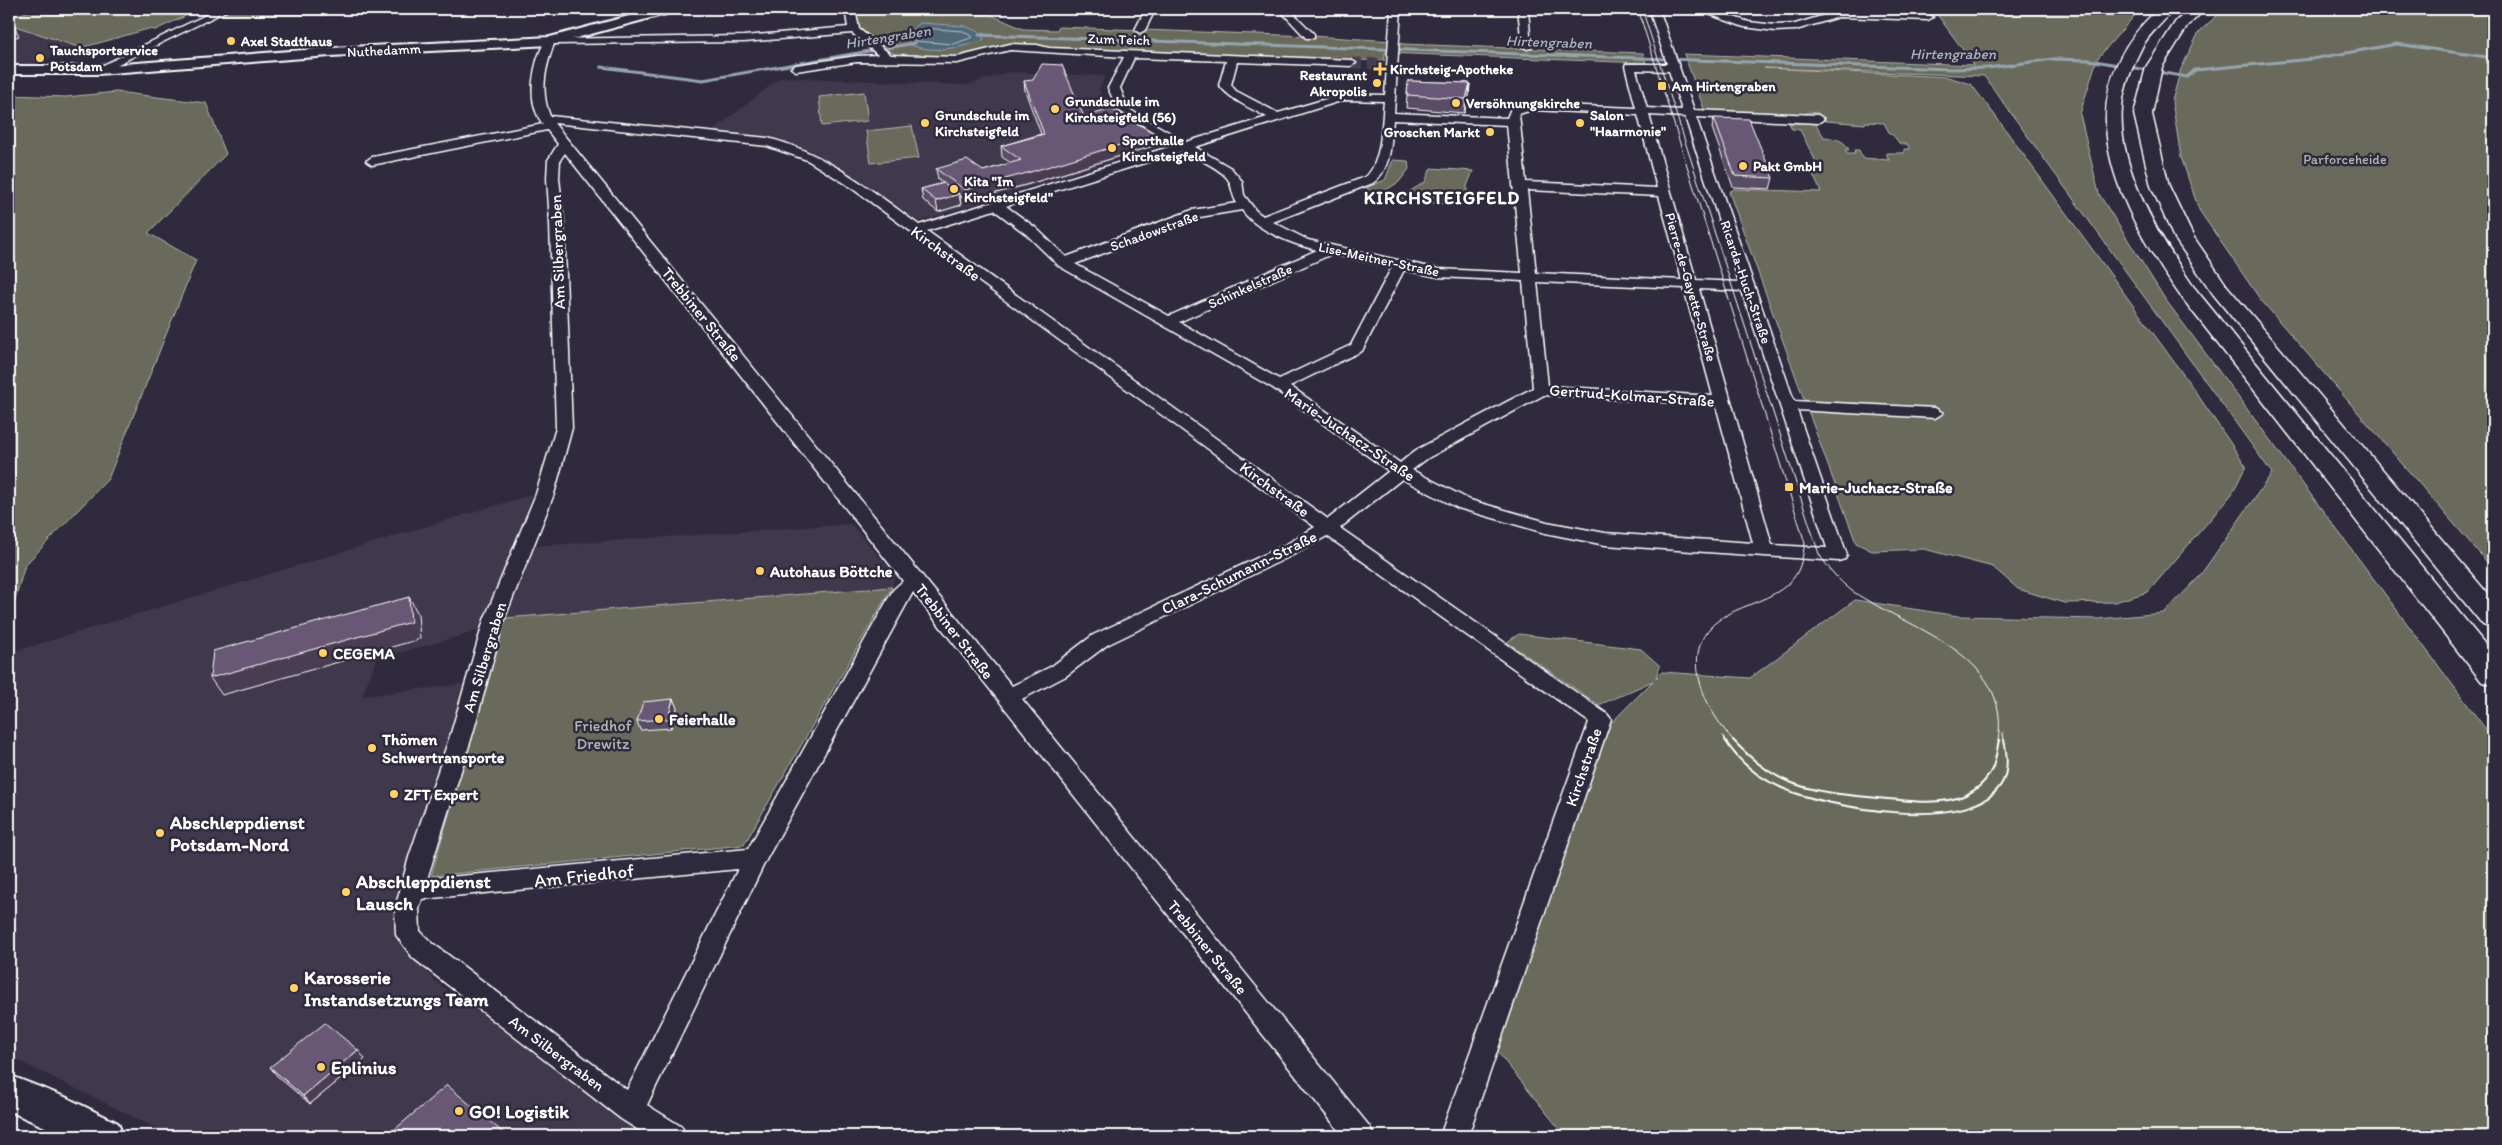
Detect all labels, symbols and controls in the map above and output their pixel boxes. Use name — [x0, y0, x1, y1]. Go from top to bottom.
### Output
water label: Hirtengraben — [844, 21, 932, 53]
street label: Zum Teich — [1087, 30, 1151, 49]
water label: Hirtengraben — [1506, 32, 1593, 53]
place label: Axel Stadthaus — [240, 33, 332, 50]
marker: Axel Stadthaus — [225, 35, 237, 47]
street label: Nuthedamm — [347, 40, 422, 61]
place label: Tauchsportservice Potsdam — [49, 42, 158, 75]
water label: Hirtengraben — [1910, 45, 1997, 63]
marker: Tauchsportservice Potsdam — [34, 52, 46, 64]
place label: Kirchsteig-Apotheke — [1390, 61, 1513, 78]
marker: Kirchsteig-Apotheke — [1374, 63, 1386, 75]
place label: Restaurant Akropolis — [1300, 67, 1368, 100]
marker: Restaurant Akropolis — [1371, 77, 1383, 89]
place label: Am Hirtengraben — [1671, 78, 1776, 95]
marker: Am Hirtengraben — [1656, 80, 1668, 92]
place label: Grundschule im Kirchsteigfeld (56) — [1065, 93, 1176, 126]
place label: Versöhnungskirche — [1466, 95, 1580, 112]
marker: Versöhnungskirche — [1450, 97, 1462, 109]
marker: Grundschule im Kirchsteigfeld (56) — [1049, 103, 1061, 115]
place label: Grundschule im Kirchsteigfeld — [935, 107, 1030, 140]
place label: Salon "Haarmonie" — [1590, 107, 1666, 140]
marker: Grundschule im Kirchsteigfeld — [919, 117, 931, 129]
marker: Salon "Haarmonie" — [1574, 117, 1586, 129]
place label: Groschen Markt — [1384, 124, 1481, 141]
marker: Groschen Markt — [1484, 126, 1496, 138]
place label: Sporthalle Kirchsteigfeld — [1122, 132, 1206, 165]
marker: Sporthalle Kirchsteigfeld — [1106, 142, 1118, 154]
park label: Parforceheide — [2303, 151, 2387, 168]
place label: Pakt GmbH — [1753, 158, 1822, 175]
marker: Pakt GmbH — [1737, 160, 1749, 172]
place label: Kita "Im Kirchsteigfeld" — [964, 173, 1053, 206]
marker: Kita "Im Kirchsteigfeld" — [948, 183, 960, 195]
district label: KIRCHSTEIGFELD — [1364, 187, 1520, 209]
street label: Am Silbergraben — [546, 194, 569, 310]
street label: Schadowstraße — [1108, 208, 1201, 255]
street label: Pierre-de-Gayette-Straße — [1661, 211, 1720, 364]
street label: Ricarda-Huch-Straße — [1716, 218, 1775, 346]
street label: Kirchstraße — [907, 222, 984, 285]
street label: Lise-Meitner-Straße — [1317, 238, 1441, 281]
street label: Schinkelstraße — [1205, 260, 1295, 313]
street label: Trebbiner Straße — [658, 263, 746, 365]
street label: Gertrud-Kolmar-Straße — [1549, 380, 1715, 411]
street label: Marie-Juchacz-Straße — [1281, 384, 1419, 485]
street label: Kirchstraße — [1236, 458, 1313, 521]
place label: Marie-Juchacz-Straße — [1799, 478, 1953, 497]
marker: Marie-Juchacz-Straße — [1783, 481, 1795, 493]
street label: Clara-Schumann-Straße — [1159, 527, 1320, 618]
place label: Autohaus Böttche — [769, 562, 893, 581]
marker: Autohaus Böttche — [754, 565, 766, 577]
street label: Trebbiner Straße — [911, 580, 998, 683]
street label: Am Silbergraben — [459, 599, 510, 715]
place label: CEGEMA — [333, 644, 396, 663]
marker: CEGEMA — [317, 647, 329, 659]
place label: Feierhalle — [669, 710, 736, 729]
marker: Feierhalle — [653, 713, 665, 725]
park label: Friedhof Drewitz — [574, 716, 633, 753]
street label: Kirchstraße — [1561, 725, 1606, 809]
place label: Thömen Schwertransporte — [381, 730, 505, 768]
marker: Thömen Schwertransporte — [366, 742, 378, 754]
place label: ZFT Expert — [404, 785, 478, 805]
marker: ZFT Expert — [388, 788, 400, 800]
place label: Abschleppdienst Potsdam-Nord — [169, 811, 306, 856]
marker: Abschleppdienst Potsdam-Nord — [154, 827, 166, 839]
street label: Am Friedhof — [533, 859, 635, 892]
place label: Abschleppdienst Lausch — [355, 870, 492, 915]
marker: Abschleppdienst Lausch — [340, 886, 352, 898]
street label: Trebbiner Straße — [1164, 896, 1252, 998]
place label: Karosserie Instandsetzungs Team — [304, 966, 489, 1011]
marker: Karosserie Instandsetzungs Team — [288, 982, 300, 994]
street label: Am Silbergraben — [505, 1011, 609, 1096]
place label: Eplinius — [331, 1056, 397, 1079]
marker: Eplinius — [315, 1061, 327, 1073]
place label: GO! Logistik — [469, 1100, 569, 1123]
marker: GO! Logistik — [453, 1105, 465, 1117]

